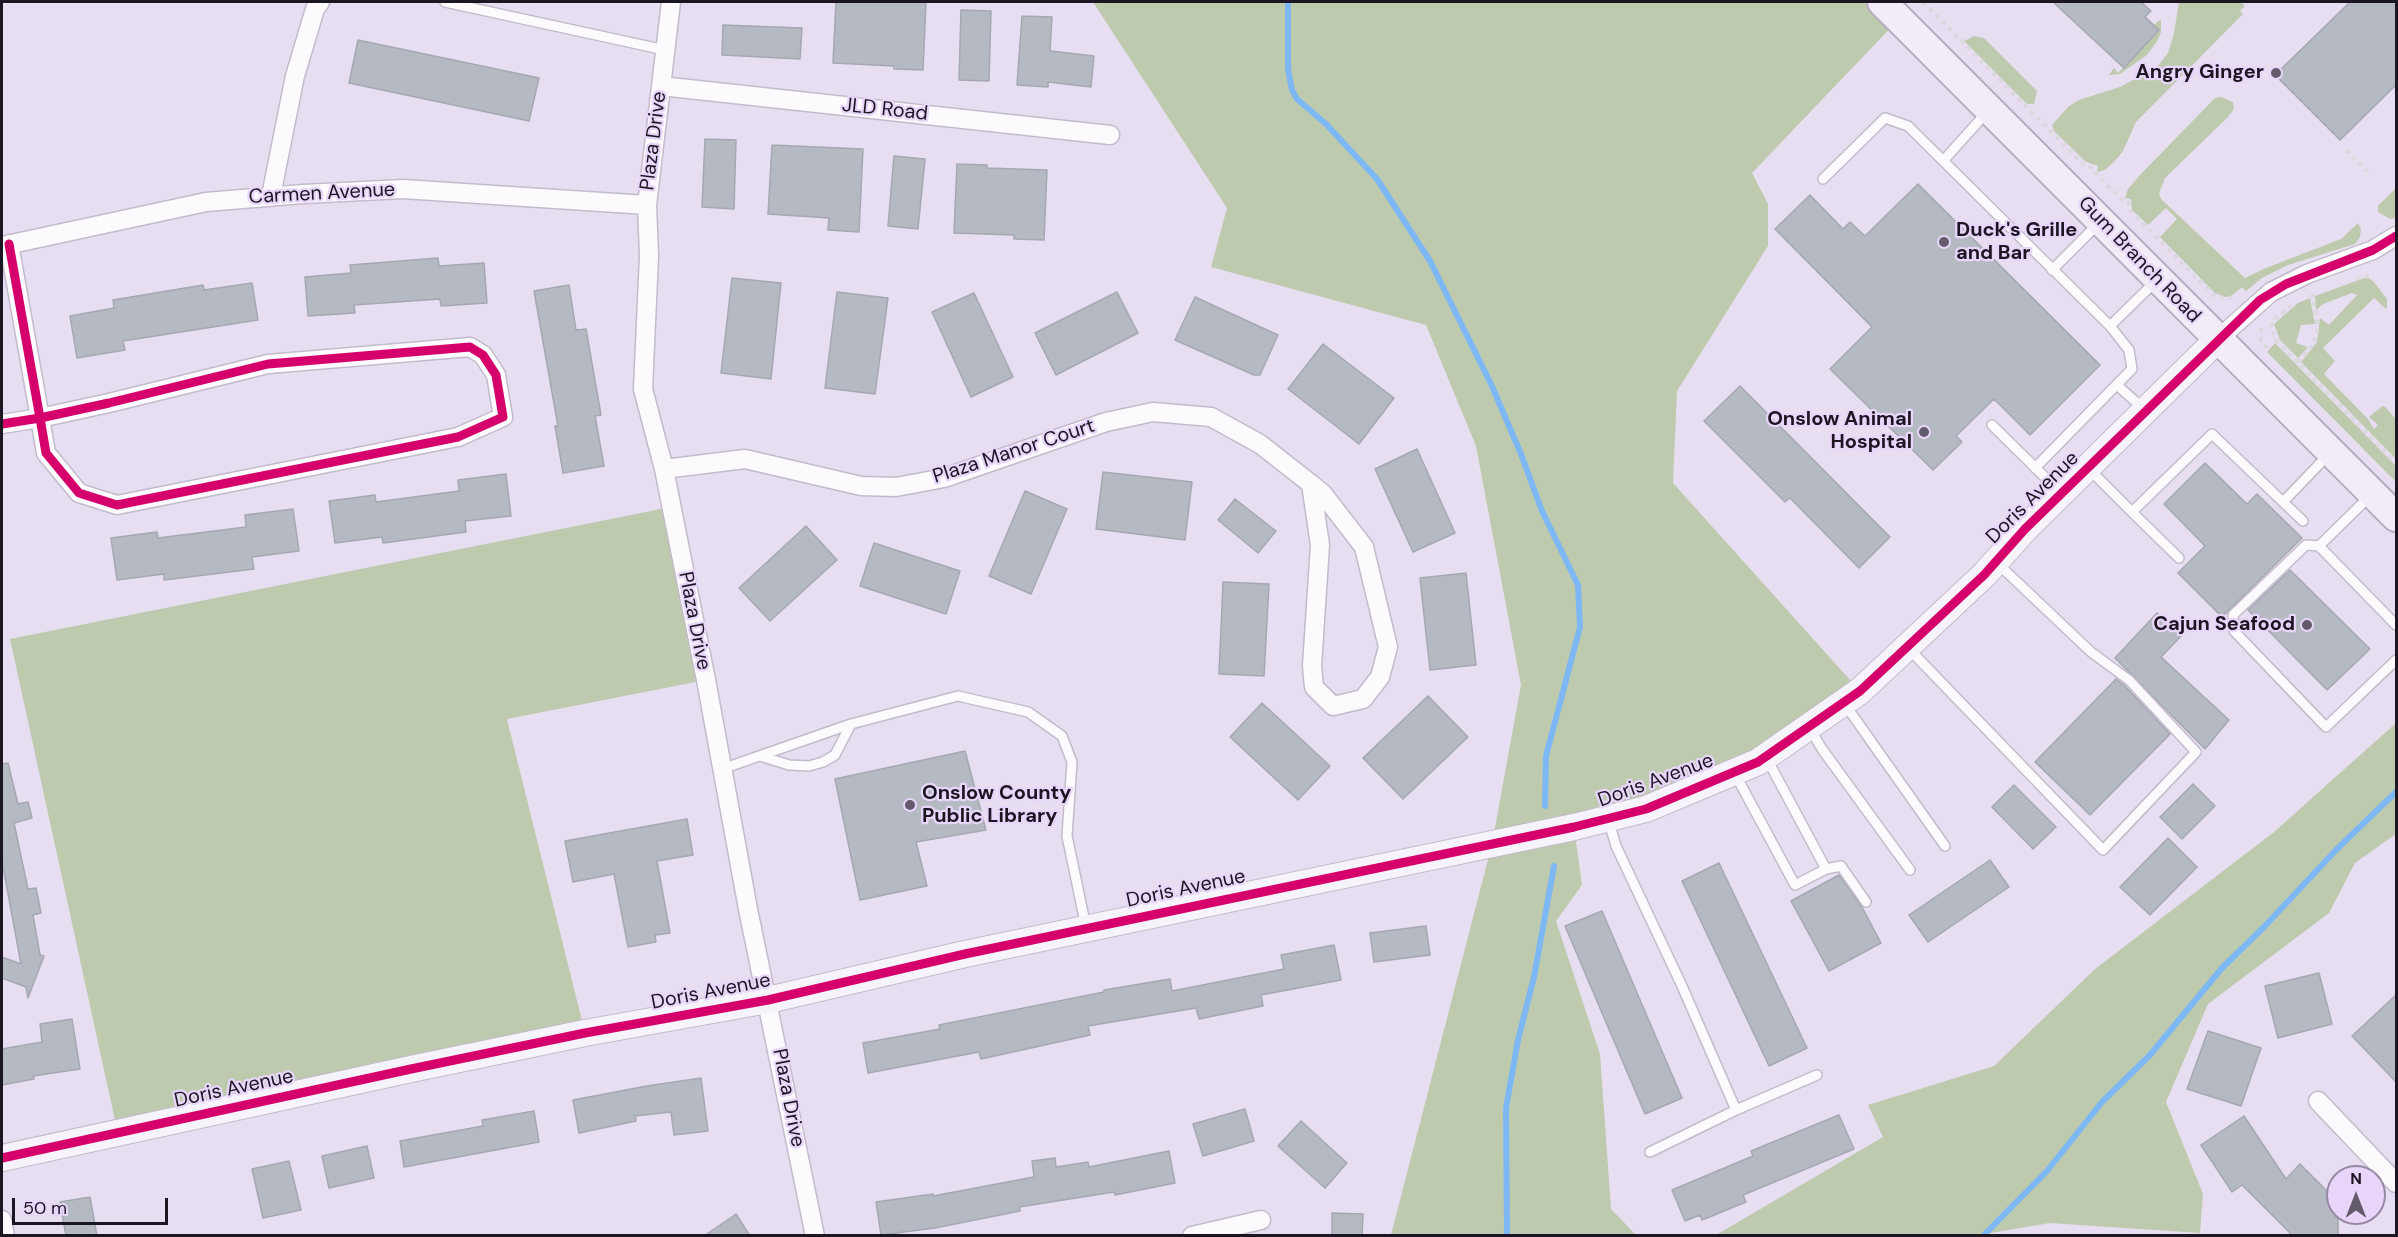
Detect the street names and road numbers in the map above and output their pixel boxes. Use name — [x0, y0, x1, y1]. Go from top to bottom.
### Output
street label: Plaza Drive — [636, 90, 672, 192]
street label: JLD Road — [841, 94, 929, 126]
street label: Carmen Avenue — [248, 178, 396, 210]
street label: Gum Branch Road — [2073, 192, 2205, 328]
street label: Plaza Manor Court — [930, 414, 1098, 490]
street label: Doris Avenue — [1982, 447, 2084, 549]
street label: Plaza Drive — [673, 570, 715, 672]
street label: Doris Avenue — [1595, 749, 1717, 813]
street label: Doris Avenue — [1124, 865, 1248, 913]
street label: Doris Avenue — [649, 969, 773, 1015]
street label: Plaza Drive — [767, 1047, 809, 1149]
street label: Doris Avenue — [172, 1065, 296, 1113]

